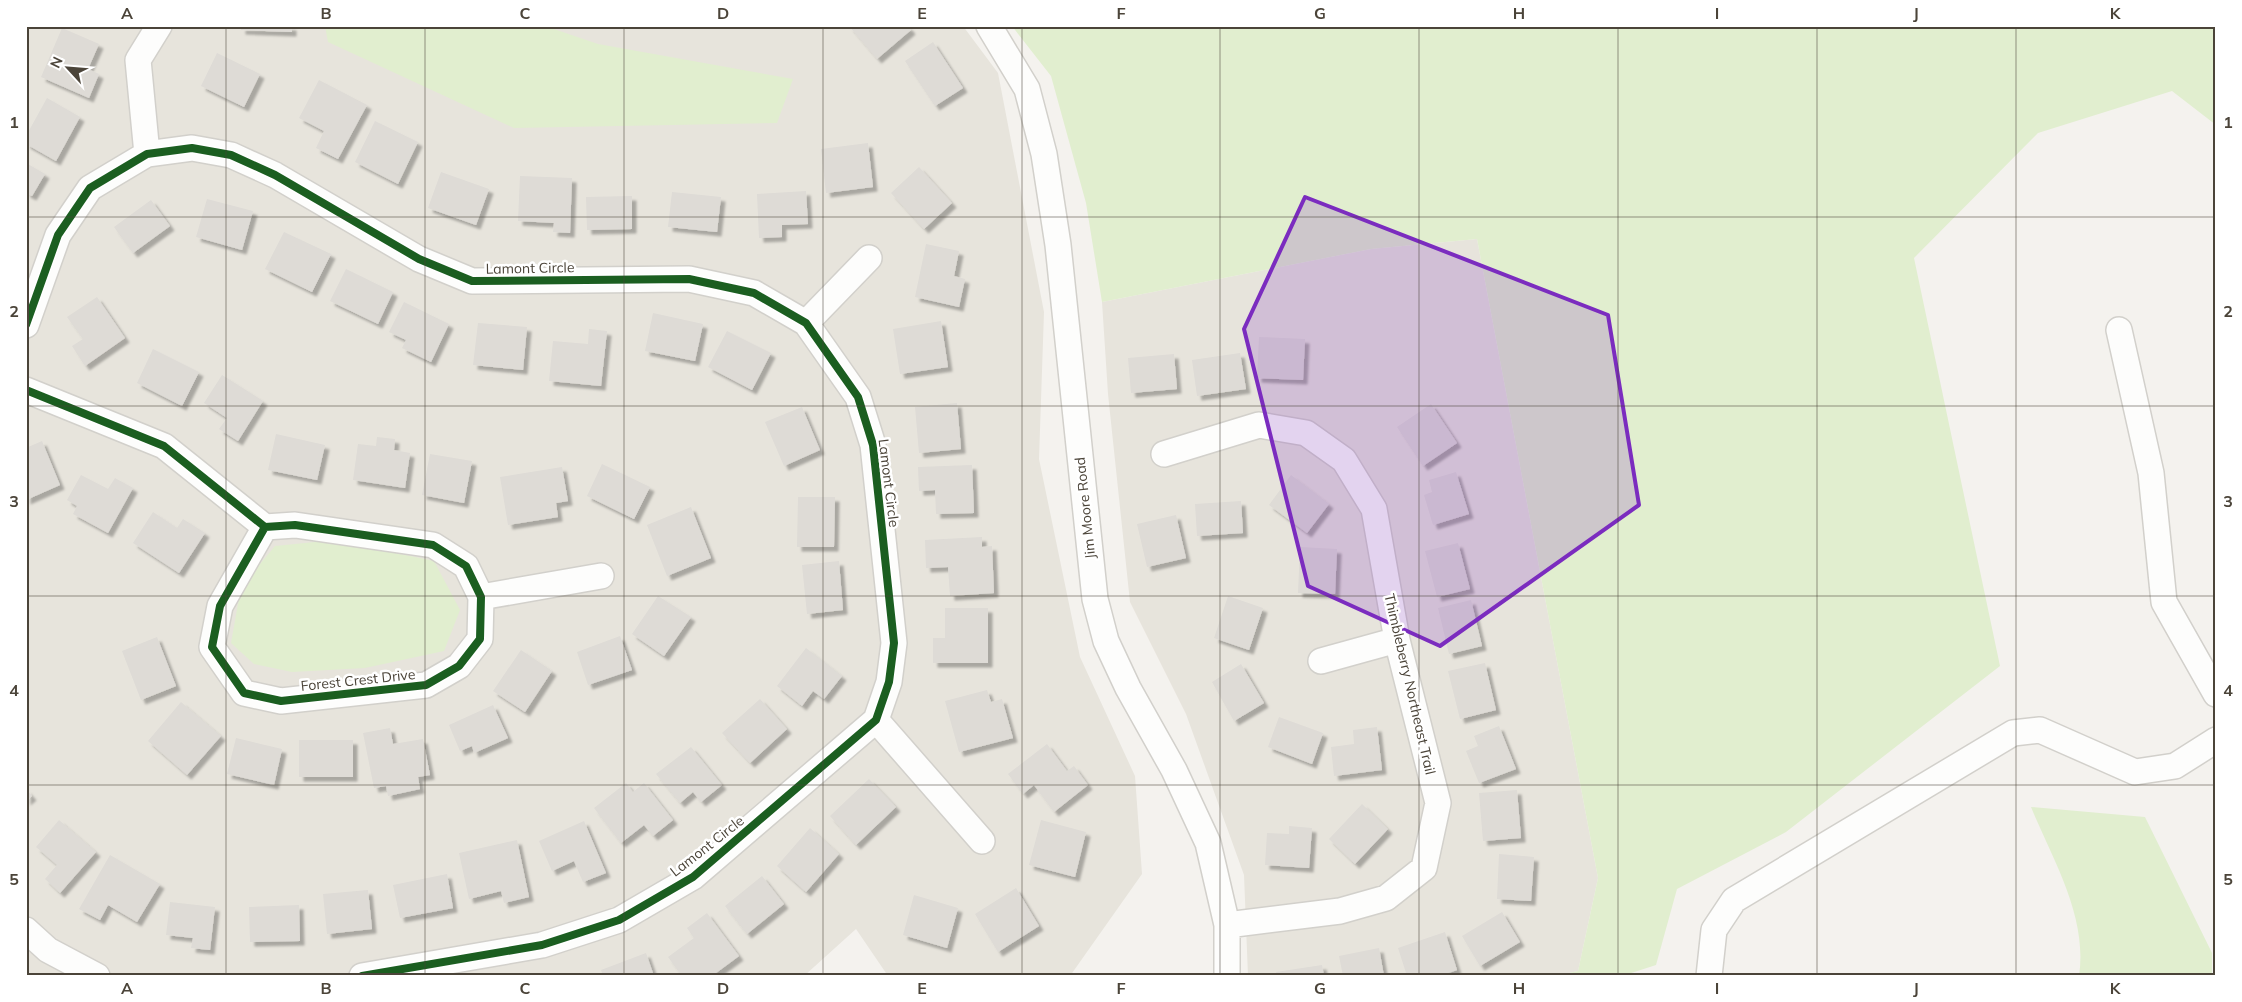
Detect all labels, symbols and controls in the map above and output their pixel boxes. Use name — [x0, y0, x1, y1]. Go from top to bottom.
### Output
text: A — [121, 3, 133, 23]
text: B — [320, 3, 332, 23]
text: C — [520, 3, 531, 23]
text: D — [717, 3, 729, 23]
text: E — [917, 3, 927, 23]
text: F — [1116, 3, 1126, 23]
text: G — [1314, 3, 1326, 23]
text: H — [1513, 3, 1525, 23]
text: I — [1715, 3, 1719, 23]
text: J — [1913, 3, 1919, 23]
text: K — [2110, 3, 2122, 23]
north arrow — [42, 42, 92, 92]
text: N — [46, 54, 67, 71]
text: 1 — [9, 112, 19, 132]
text: 1 — [2223, 112, 2233, 132]
street label: Lamont Circle — [485, 258, 575, 278]
text: 2 — [9, 301, 19, 321]
text: 2 — [2223, 301, 2233, 321]
street label: Lamont Circle — [875, 438, 903, 528]
street label: Jim Moore Road — [1071, 456, 1099, 560]
text: 3 — [9, 491, 19, 511]
text: 3 — [2223, 491, 2233, 511]
street label: Thimbleberry Northeast Trail — [1380, 592, 1440, 776]
street label: Forest Crest Drive — [300, 665, 416, 695]
text: 4 — [9, 680, 19, 700]
text: 4 — [2223, 680, 2233, 700]
street label: Lamont Circle — [666, 812, 748, 880]
text: 5 — [9, 869, 19, 889]
text: 5 — [2223, 869, 2233, 889]
text: A — [121, 978, 133, 998]
text: B — [320, 978, 332, 998]
text: C — [520, 978, 531, 998]
text: D — [717, 978, 729, 998]
text: E — [917, 978, 927, 998]
text: F — [1116, 978, 1126, 998]
text: G — [1314, 978, 1326, 998]
text: H — [1513, 978, 1525, 998]
text: I — [1715, 978, 1719, 998]
text: J — [1913, 978, 1919, 998]
text: K — [2110, 978, 2122, 998]

